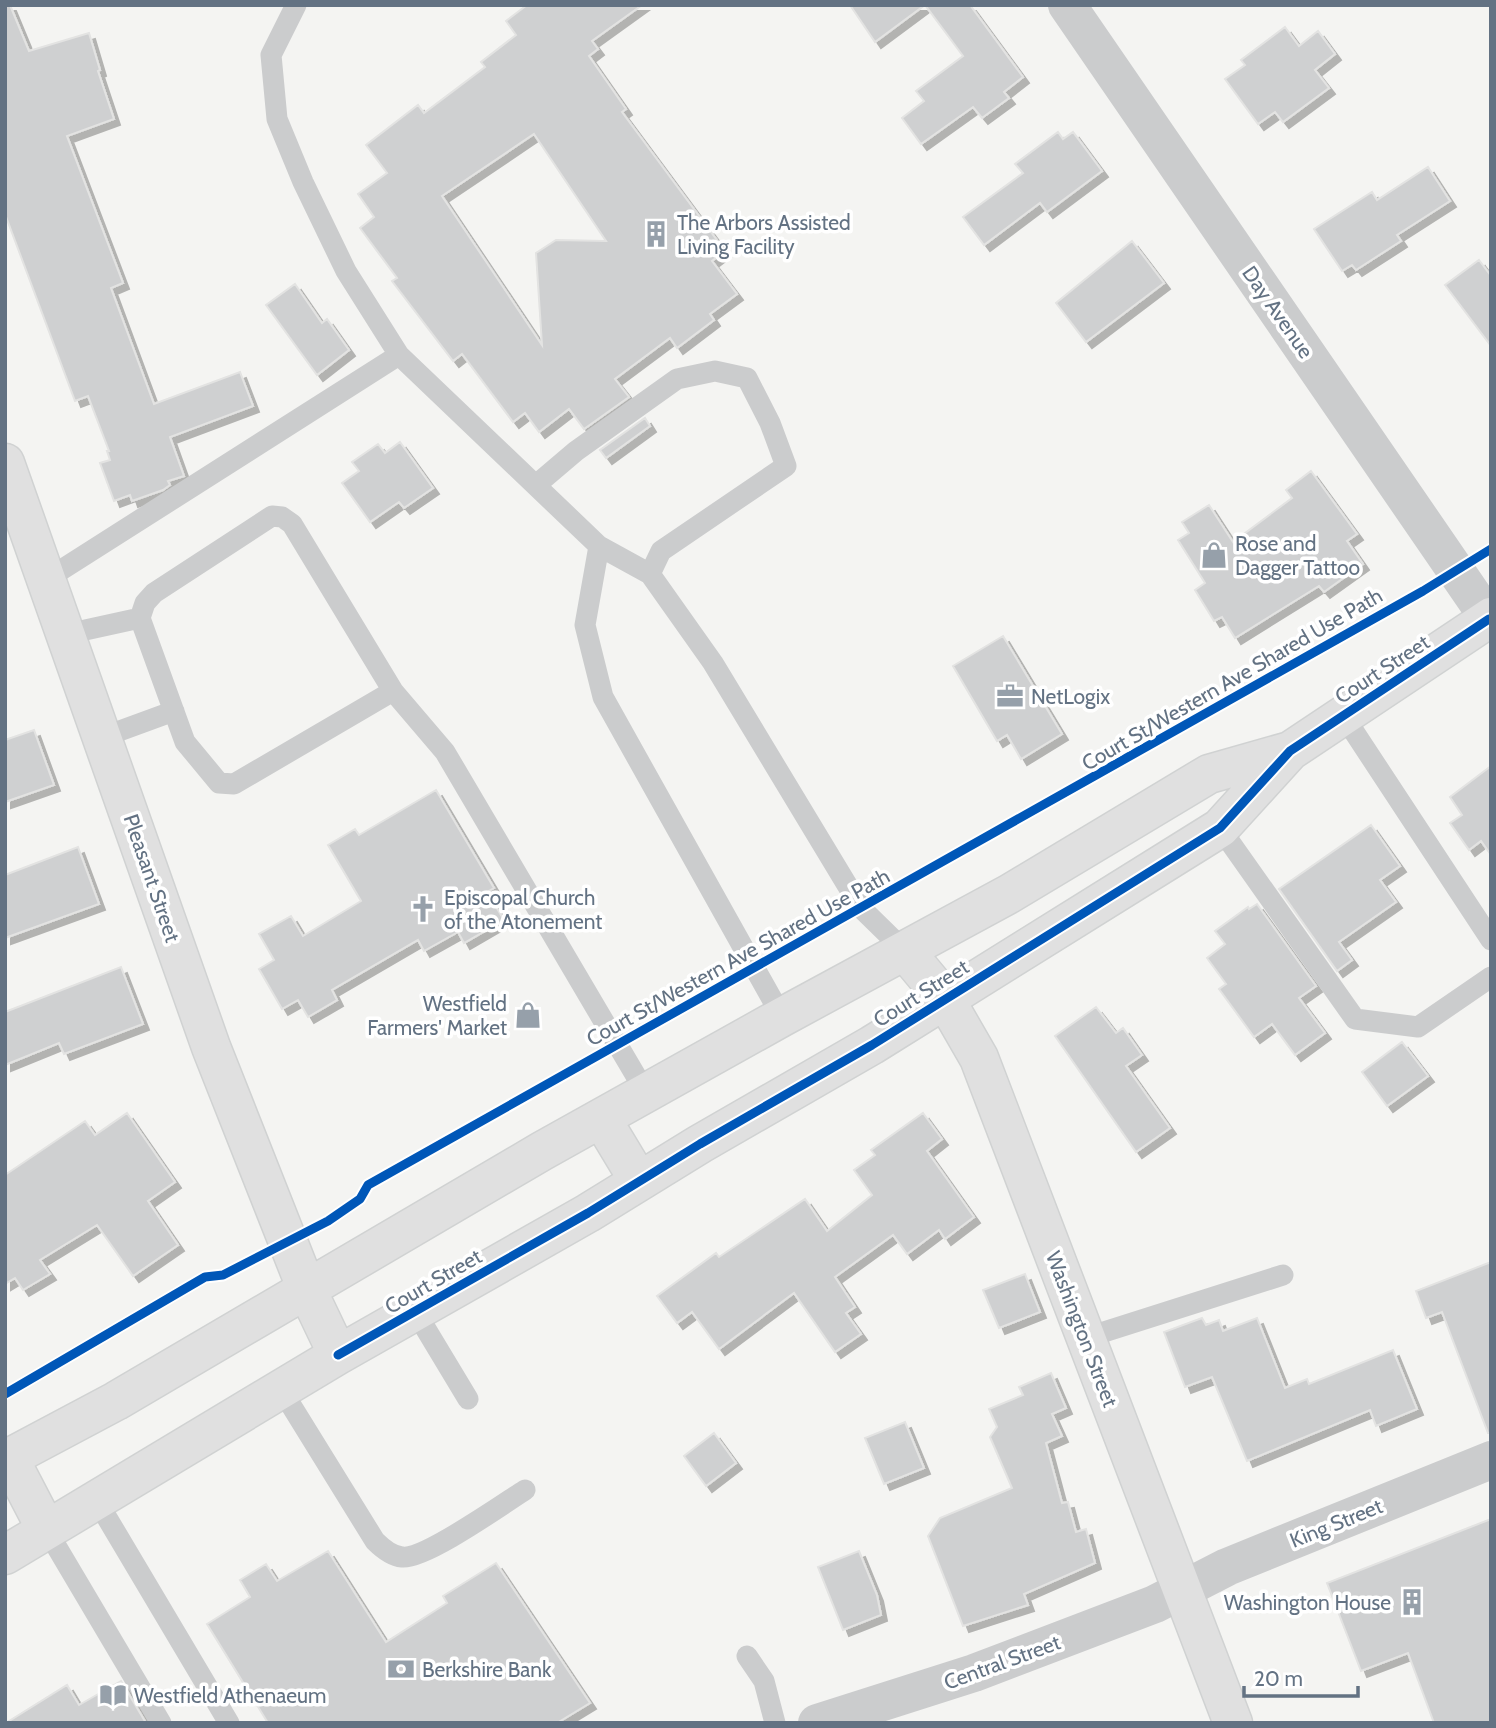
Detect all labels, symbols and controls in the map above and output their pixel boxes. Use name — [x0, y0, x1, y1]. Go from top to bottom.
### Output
place label: The Arbors Assisted Living Facility — [677, 210, 851, 259]
building icon: The Arbors Assisted Living Facility — [641, 219, 671, 249]
street label: Day Avenue — [1237, 261, 1319, 363]
place label: Rose and Dagger Tattoo — [1235, 531, 1360, 580]
shop icon: Rose and Dagger Tattoo — [1199, 540, 1229, 570]
street label: Court St/Western Ave Shared Use Path — [1077, 582, 1387, 776]
street label: Court Street — [1330, 629, 1434, 709]
office icon: NetLogix — [995, 681, 1025, 711]
place label: NetLogix — [1031, 684, 1110, 709]
street label: Pleasant Street — [118, 811, 186, 945]
street label: Court St/Western Ave Shared Use Path — [582, 863, 894, 1051]
place label: Episcopal Church of the Atonement — [444, 885, 602, 934]
church icon: Episcopal Church of the Atonement — [408, 894, 438, 924]
street label: Court Street — [869, 954, 973, 1032]
place label: Westfield Farmers' Market — [367, 991, 507, 1040]
shop icon: Westfield Farmers' Market — [513, 1000, 543, 1030]
street label: Court Street — [380, 1243, 486, 1319]
street label: Washington Street — [1041, 1248, 1123, 1410]
street label: King Street — [1286, 1493, 1386, 1553]
building icon: Washington House — [1397, 1587, 1427, 1617]
place label: Washington House — [1224, 1590, 1391, 1615]
street label: Central Street — [940, 1629, 1064, 1695]
bank icon: Berkshire Bank — [386, 1654, 416, 1684]
scale bar — [1244, 1654, 1358, 1698]
place label: Berkshire Bank — [422, 1657, 552, 1682]
text: 20 m — [1254, 1666, 1303, 1691]
library icon: Westfield Athenaeum — [98, 1680, 128, 1710]
place label: Westfield Athenaeum — [134, 1683, 327, 1708]

